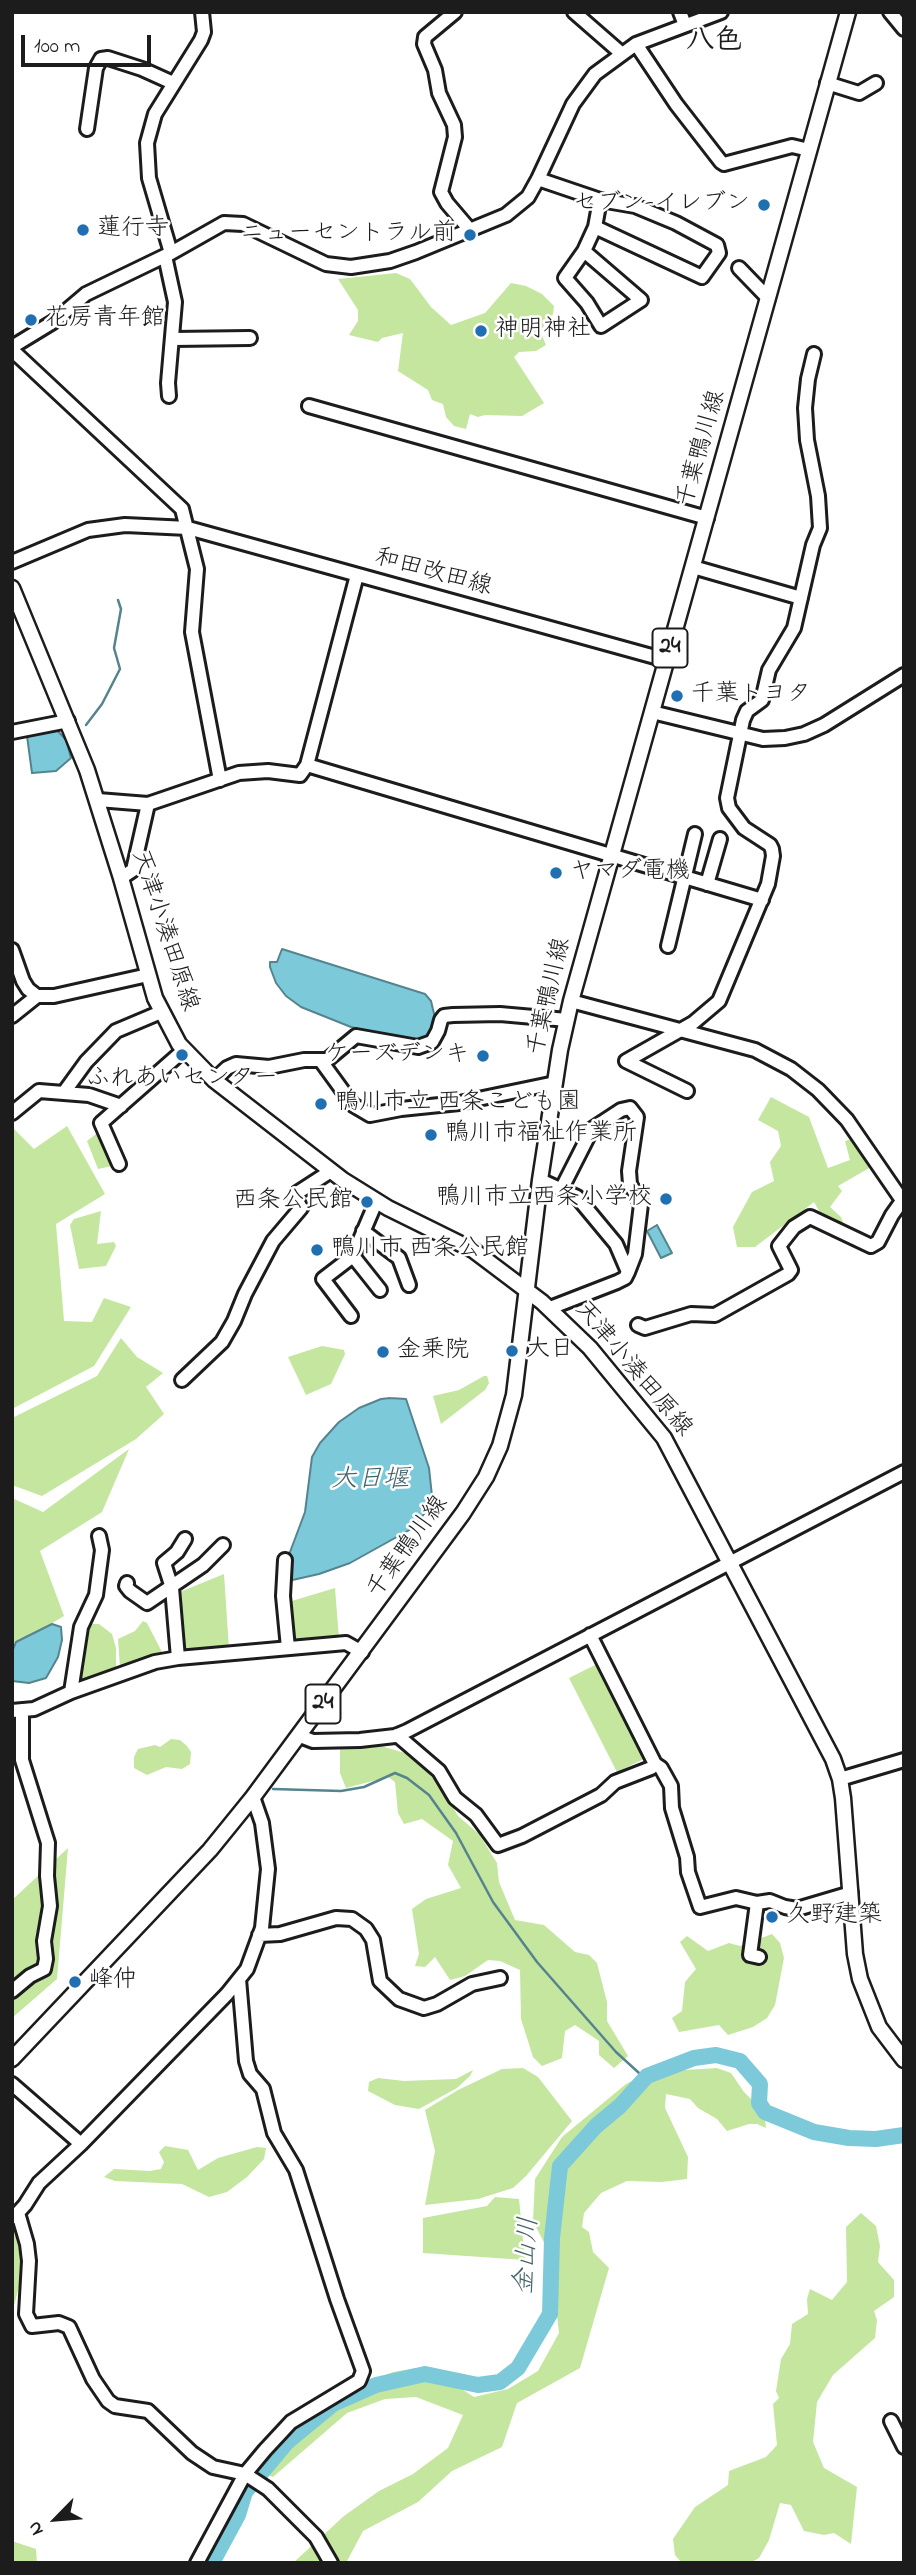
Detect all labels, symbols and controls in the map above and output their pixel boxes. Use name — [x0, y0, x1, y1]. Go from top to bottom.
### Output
scale bar — [24, 21, 154, 65]
district label: 八色 — [686, 26, 742, 60]
text: 100 m — [34, 32, 80, 62]
place label: セブン-イレブン — [573, 191, 750, 219]
marker: セブン-イレブン — [756, 197, 772, 213]
place label: 蓮行寺 — [97, 216, 169, 244]
place label: ニューセントラル前 — [240, 221, 456, 249]
marker: 蓮行寺 — [75, 222, 91, 238]
marker: ニューセントラル前 — [462, 227, 478, 243]
place label: 花房青年館 — [45, 306, 165, 334]
marker: 花房青年館 — [23, 312, 39, 328]
place label: 神明神社 — [495, 317, 591, 345]
marker: 神明神社 — [473, 323, 489, 339]
street label: 千葉鴨川線 — [673, 387, 733, 511]
street label: 和田改田線 — [371, 545, 495, 603]
road number: 24 — [652, 628, 688, 668]
place label: 千葉トヨタ — [691, 682, 811, 710]
marker: 千葉トヨタ — [669, 688, 685, 704]
street label: 天津小湊田原線 — [123, 847, 203, 1015]
place label: ヤマダ電機 — [570, 859, 690, 887]
marker: ヤマダ電機 — [548, 865, 564, 881]
street label: 千葉鴨川線 — [523, 935, 579, 1059]
place label: ケーズデンキ — [325, 1042, 469, 1070]
marker: ふれあいセンター — [174, 1047, 190, 1063]
marker: ケーズデンキ — [475, 1048, 491, 1064]
place label: ふれあいセンター — [86, 1066, 278, 1094]
place label: 鴨川市立 西条こども園 — [335, 1090, 581, 1118]
marker: 鴨川市立 西条こども園 — [313, 1096, 329, 1112]
place label: 鴨川市福祉作業所 — [445, 1121, 637, 1149]
marker: 鴨川市福祉作業所 — [423, 1127, 439, 1143]
place label: 鴨川市立西条小学校 — [436, 1185, 652, 1213]
place label: 西条公民館 — [233, 1188, 353, 1216]
marker: 鴨川市立西条小学校 — [658, 1191, 674, 1207]
marker: 西条公民館 — [359, 1194, 375, 1210]
place label: 鴨川市 西条公民館 — [331, 1236, 529, 1264]
marker: 鴨川市 西条公民館 — [309, 1242, 325, 1258]
street label: 天津小湊田原線 — [567, 1296, 697, 1444]
place label: 大日 — [526, 1337, 574, 1365]
place label: 金乗院 — [397, 1338, 469, 1366]
marker: 大日 — [504, 1343, 520, 1359]
marker: 金乗院 — [375, 1344, 391, 1360]
water label: 大日堰 — [331, 1466, 409, 1498]
street label: 千葉鴨川線 — [362, 1491, 456, 1605]
road number: 24 — [306, 1684, 340, 1723]
place label: 久野建築 — [786, 1903, 882, 1931]
marker: 久野建築 — [764, 1909, 780, 1925]
place label: 峰仲 — [89, 1968, 137, 1996]
marker: 峰仲 — [67, 1974, 83, 1990]
water label: 金山川 — [511, 2216, 547, 2296]
north arrow — [21, 2484, 91, 2554]
text: N — [22, 2517, 51, 2540]

